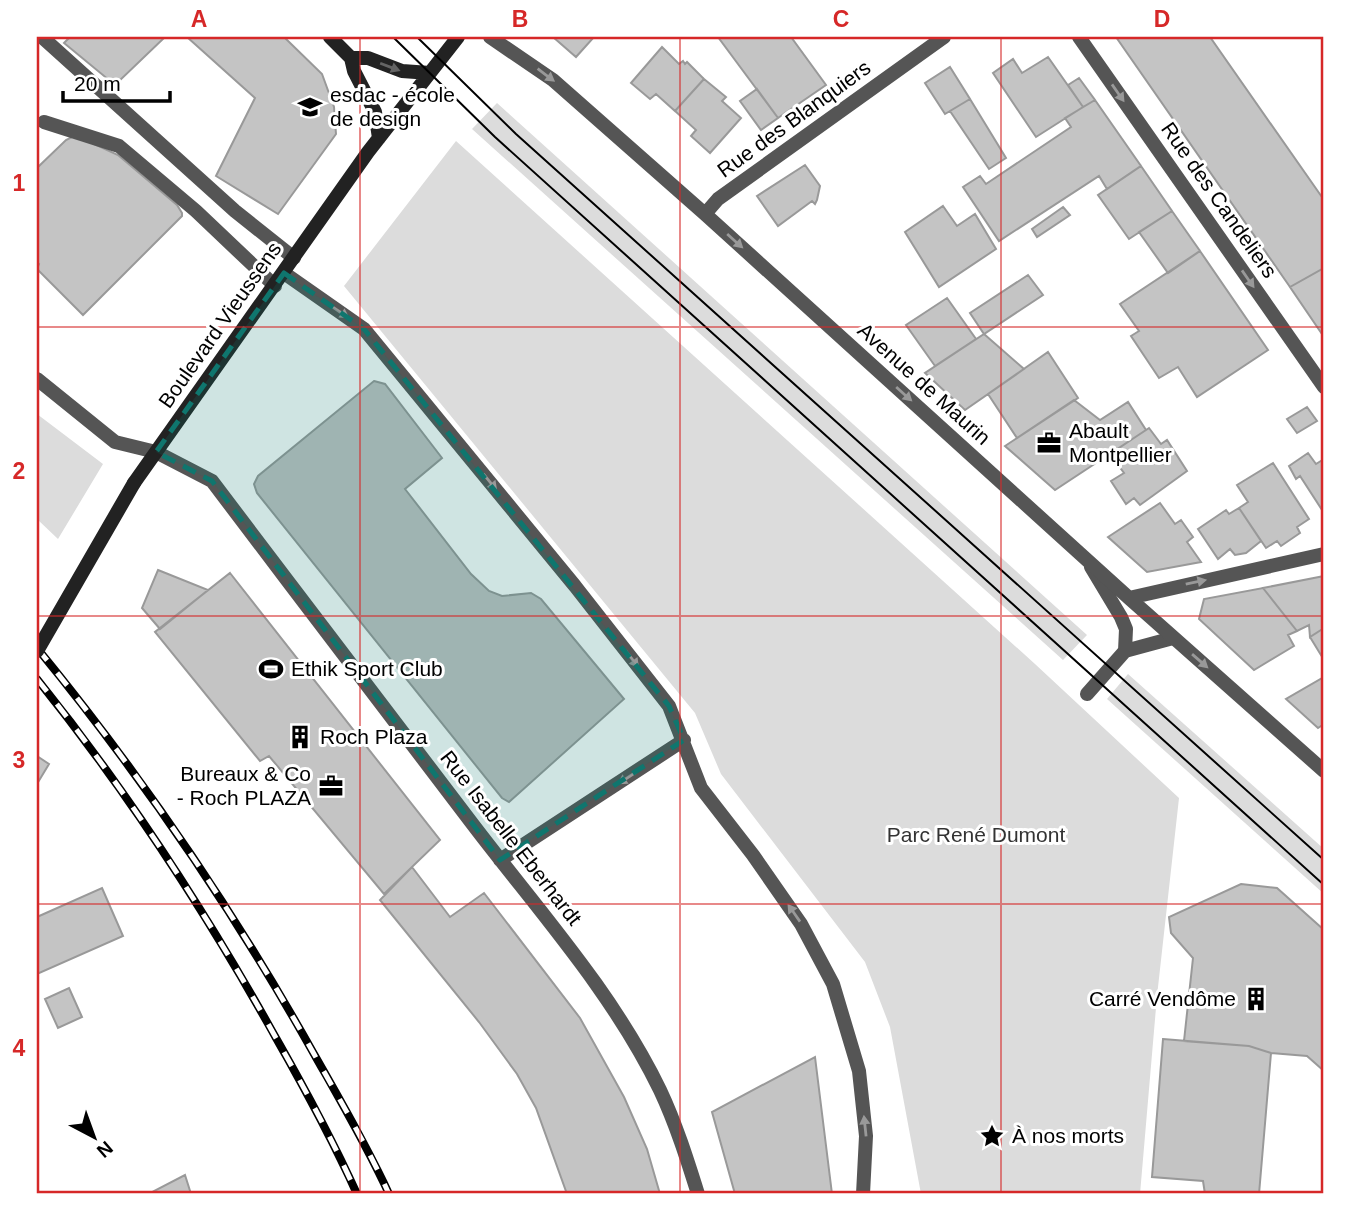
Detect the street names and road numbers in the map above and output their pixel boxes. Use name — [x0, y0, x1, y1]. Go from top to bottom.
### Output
street label: Rue des Blanquiers — [713, 55, 875, 182]
street label: Rue des Candeliers — [1157, 118, 1282, 282]
street label: Boulevard Vieussens — [154, 237, 285, 412]
street label: Avenue de Maurin — [853, 318, 995, 449]
street label: Rue Isabelle Eberhardt — [436, 746, 587, 930]

